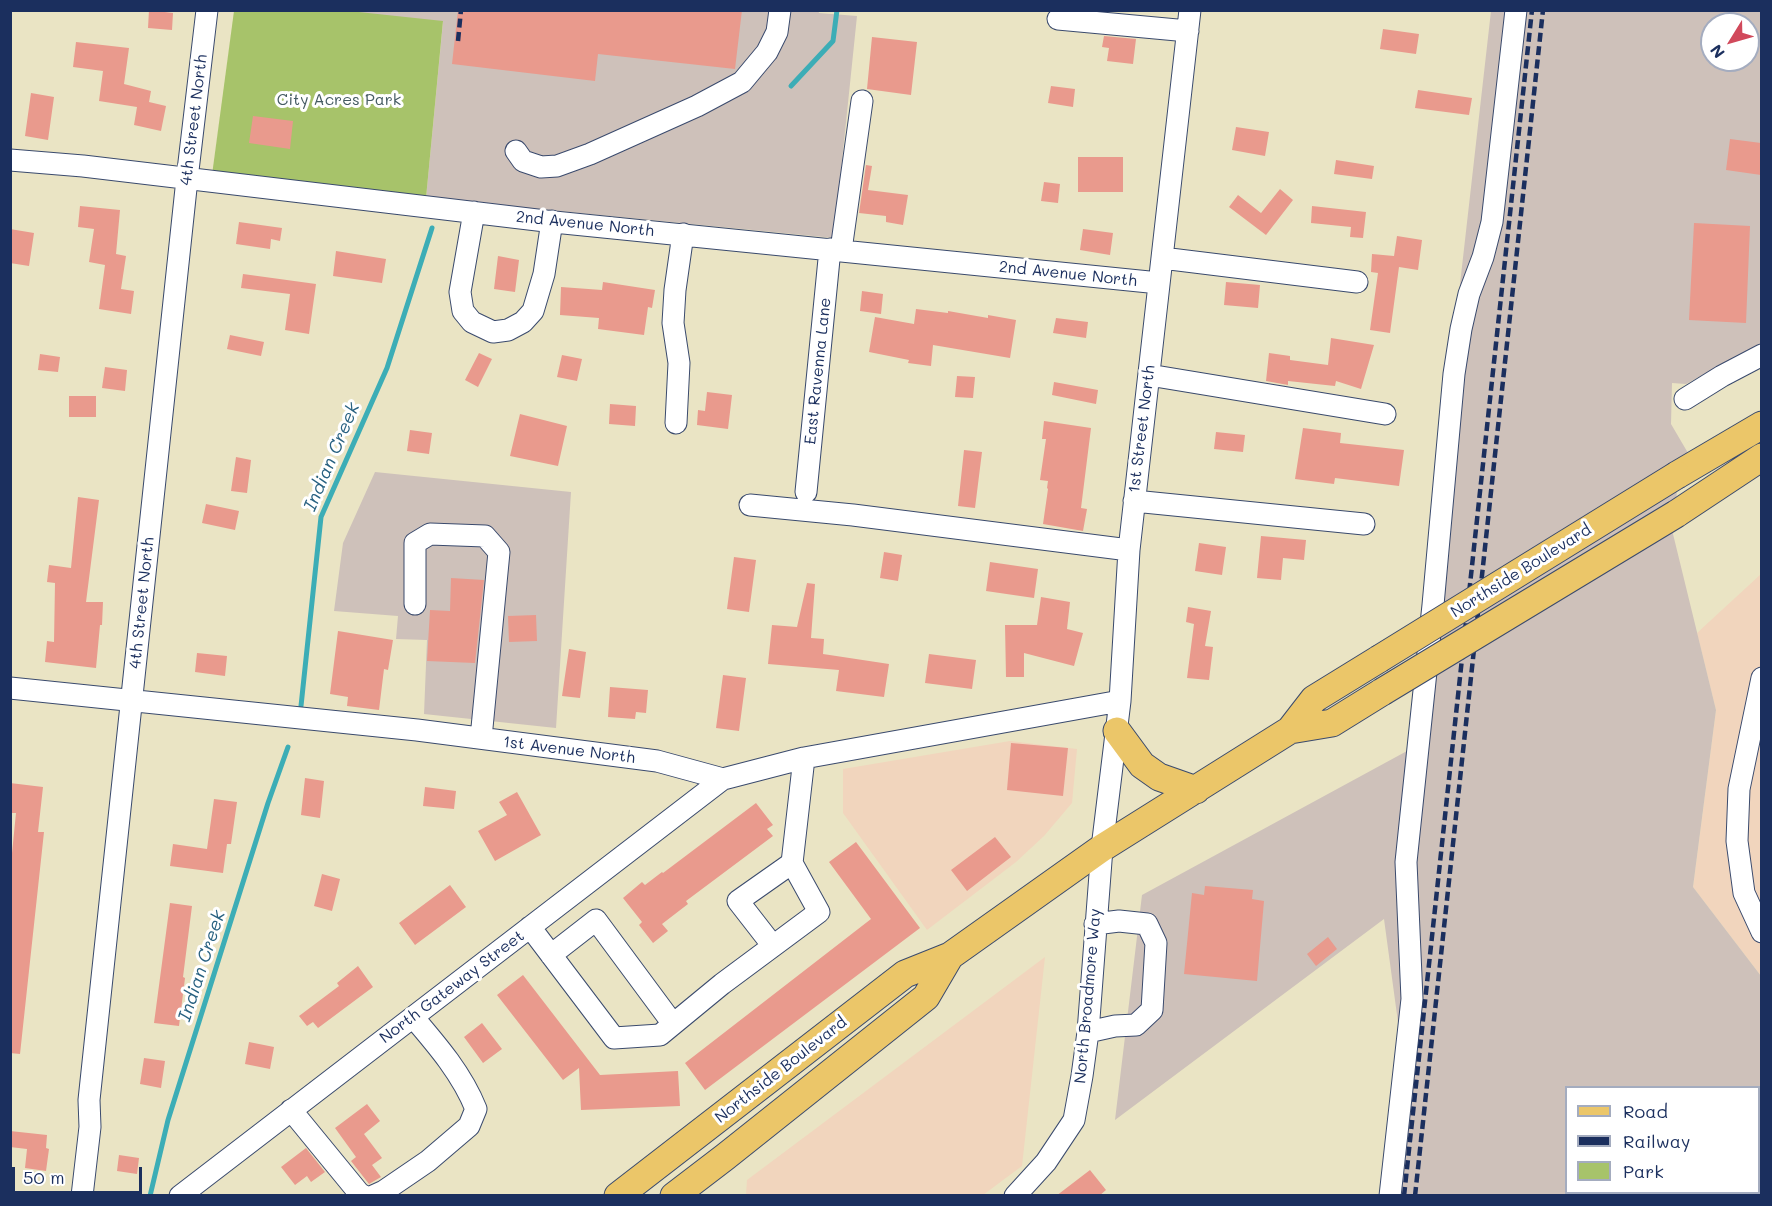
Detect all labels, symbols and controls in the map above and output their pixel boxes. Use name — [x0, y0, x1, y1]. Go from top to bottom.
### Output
north arrow — [1700, 12, 1760, 72]
text: N — [1705, 41, 1729, 63]
street label: 4th Street North — [176, 53, 212, 187]
park label: City Acres Park — [277, 90, 401, 110]
street label: 2nd Avenue North — [515, 207, 655, 241]
street label: 2nd Avenue North — [998, 257, 1138, 291]
street label: East Ravenna Lane — [801, 297, 835, 445]
street label: 1st Street North — [1125, 364, 1159, 494]
water label: Indian Creek — [300, 400, 364, 514]
street label: Northside Boulevard — [1447, 520, 1595, 622]
street label: 4th Street North — [126, 536, 158, 670]
street label: 1st Avenue North — [502, 732, 636, 768]
water label: Indian Creek — [174, 908, 230, 1024]
street label: North Broadmore Way — [1071, 908, 1105, 1084]
street label: North Gateway Street — [376, 926, 528, 1048]
street label: Northside Boulevard — [711, 1013, 851, 1127]
legend — [1565, 1086, 1760, 1194]
text: Road — [1623, 1099, 1668, 1123]
text: Railway — [1623, 1129, 1690, 1153]
scale bar — [15, 1155, 146, 1193]
text: Park — [1623, 1159, 1664, 1183]
text: 50 m — [23, 1165, 65, 1189]

